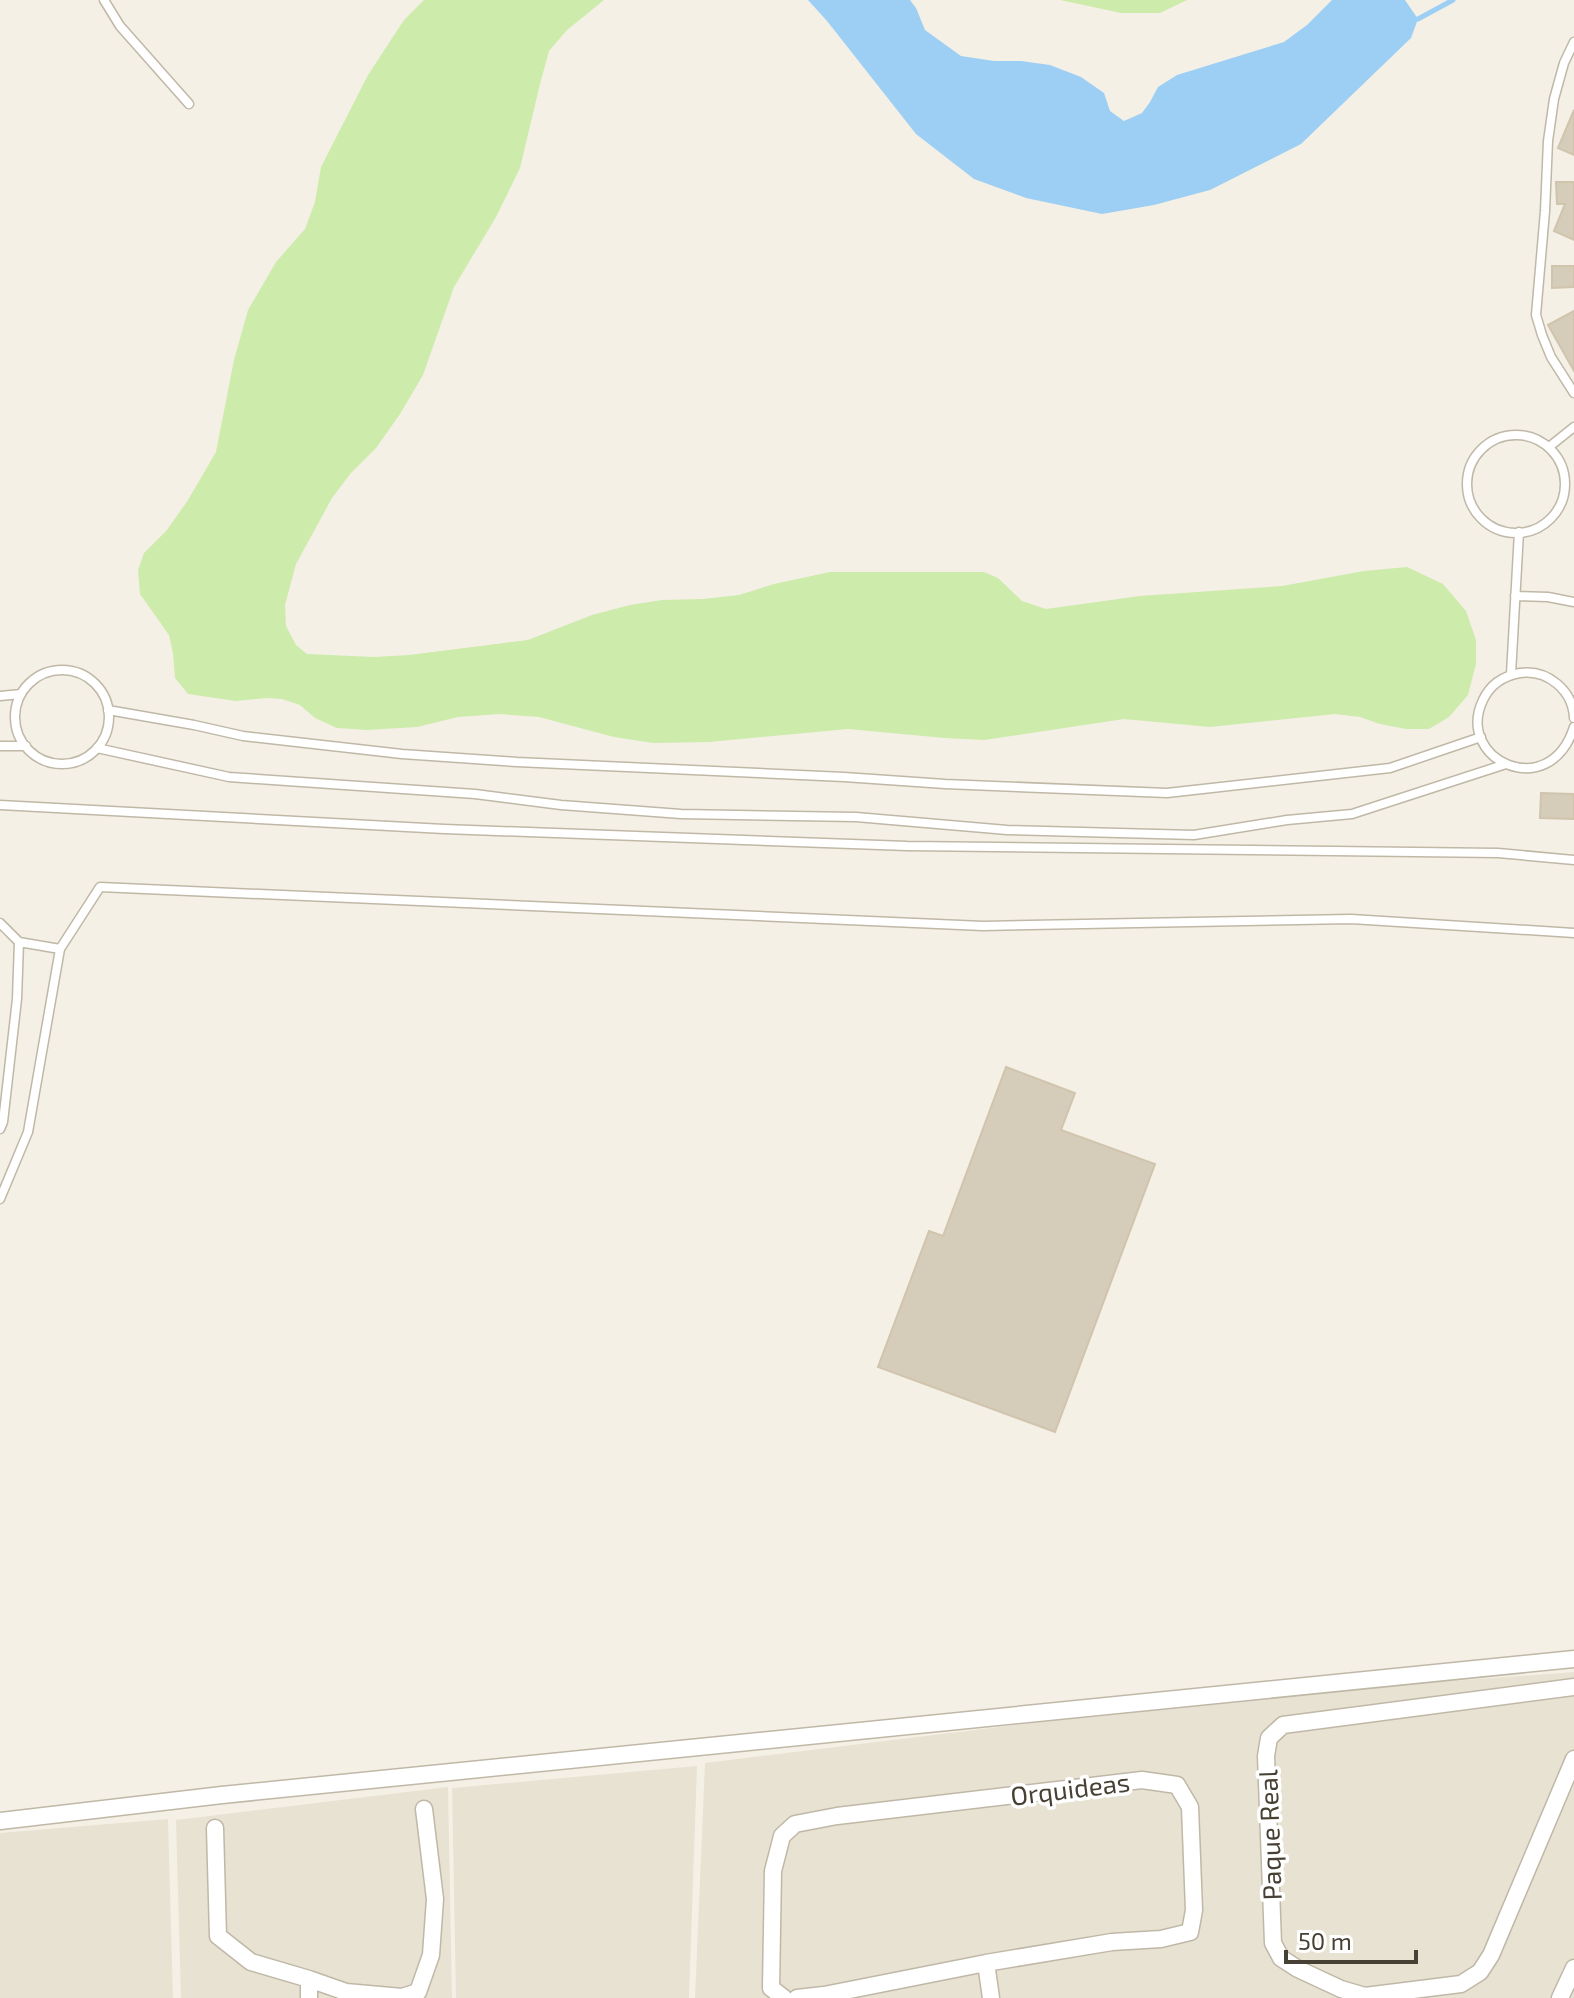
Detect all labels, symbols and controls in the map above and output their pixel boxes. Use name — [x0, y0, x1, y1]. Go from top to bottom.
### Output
street label: Orquideas — [1009, 1765, 1131, 1811]
street label: Paque Real — [1251, 1769, 1287, 1901]
scale bar — [1286, 1914, 1416, 1964]
text: 50 m — [1298, 1926, 1352, 1955]

